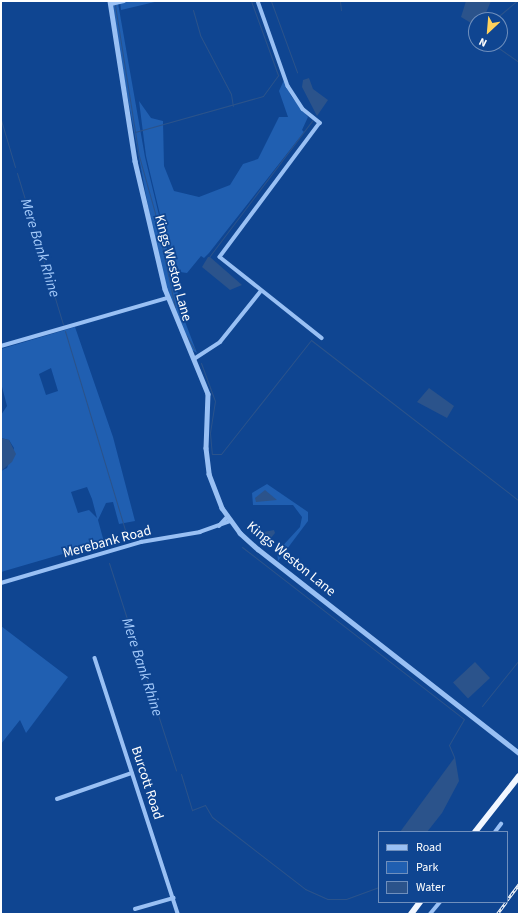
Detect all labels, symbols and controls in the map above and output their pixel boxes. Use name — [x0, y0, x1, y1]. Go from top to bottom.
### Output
north arrow — [468, 12, 508, 52]
text: N — [476, 34, 490, 51]
water label: Mere Bank Rhine — [16, 196, 64, 300]
street label: Kings Weston Lane — [151, 213, 195, 323]
street label: Kings Weston Lane — [243, 518, 339, 600]
street label: Merebank Road — [61, 522, 153, 562]
water label: Mere Bank Rhine — [118, 616, 166, 718]
street label: Burcott Road — [127, 744, 167, 822]
legend — [378, 831, 508, 903]
text: Road — [416, 839, 442, 856]
text: Park — [416, 859, 438, 876]
text: Water — [416, 879, 445, 896]

